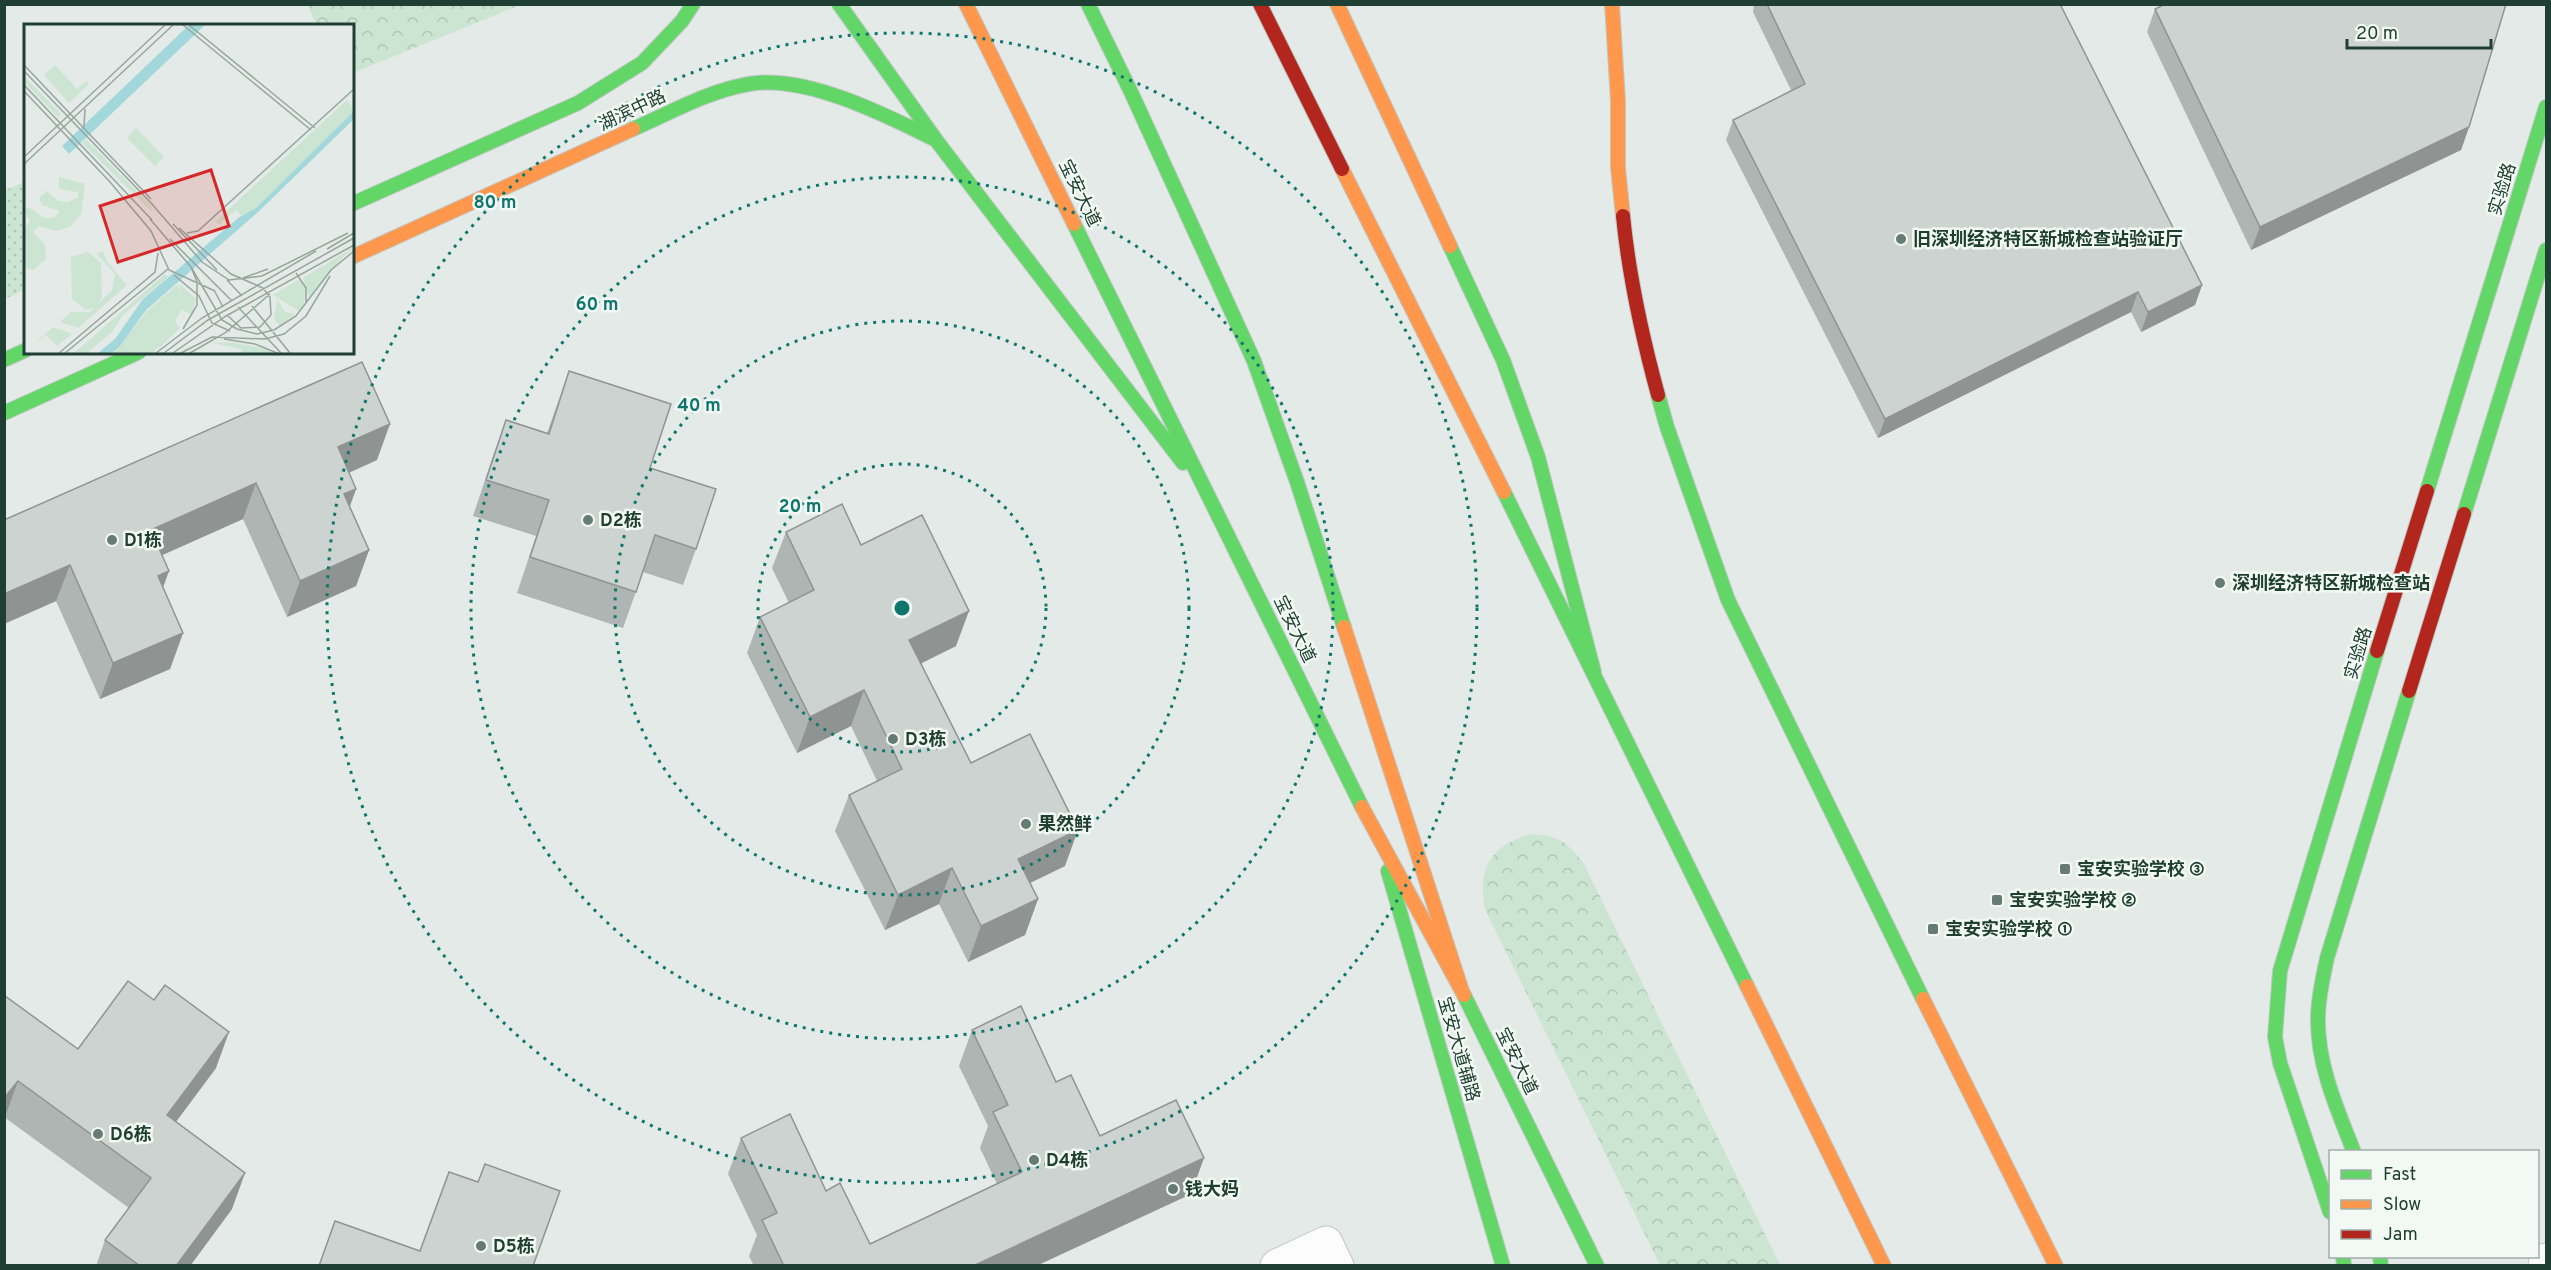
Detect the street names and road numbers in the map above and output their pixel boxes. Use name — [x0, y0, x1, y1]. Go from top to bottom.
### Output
street label: 湖滨中路 — [595, 86, 670, 137]
street label: 宝安大道 — [1053, 156, 1105, 231]
street label: 实验路 — [2485, 160, 2522, 219]
street label: 宝安大道 — [1268, 592, 1320, 667]
street label: 实验路 — [2341, 624, 2378, 683]
street label: 宝安大道辅路 — [1432, 994, 1483, 1104]
street label: 宝安大道 — [1490, 1024, 1542, 1099]

